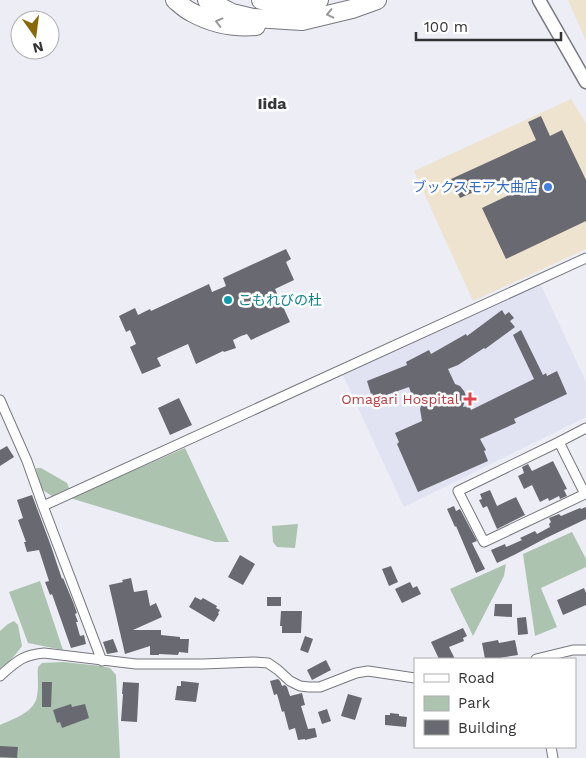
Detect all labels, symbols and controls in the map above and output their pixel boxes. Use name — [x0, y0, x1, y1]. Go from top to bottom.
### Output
one-way arrow — [326, 8, 335, 19]
north arrow — [10, 10, 60, 60]
scale bar — [416, 10, 561, 42]
one-way arrow — [215, 18, 223, 28]
text: 100 m — [424, 18, 468, 36]
text: N — [31, 39, 45, 57]
district label: Iida — [257, 94, 287, 113]
place label: ブックスモア大曲店 — [412, 179, 538, 195]
marker: ブックスモア大曲店 — [542, 181, 554, 193]
place label: こもれびの杜 — [238, 292, 322, 308]
marker: こもれびの杜 — [222, 294, 234, 306]
place label: Omagari Hospital — [341, 391, 460, 407]
marker: Omagari Hospital — [463, 392, 477, 406]
legend — [414, 658, 576, 748]
text: Road — [458, 669, 495, 687]
text: Park — [458, 694, 491, 712]
text: Building — [458, 719, 516, 737]

